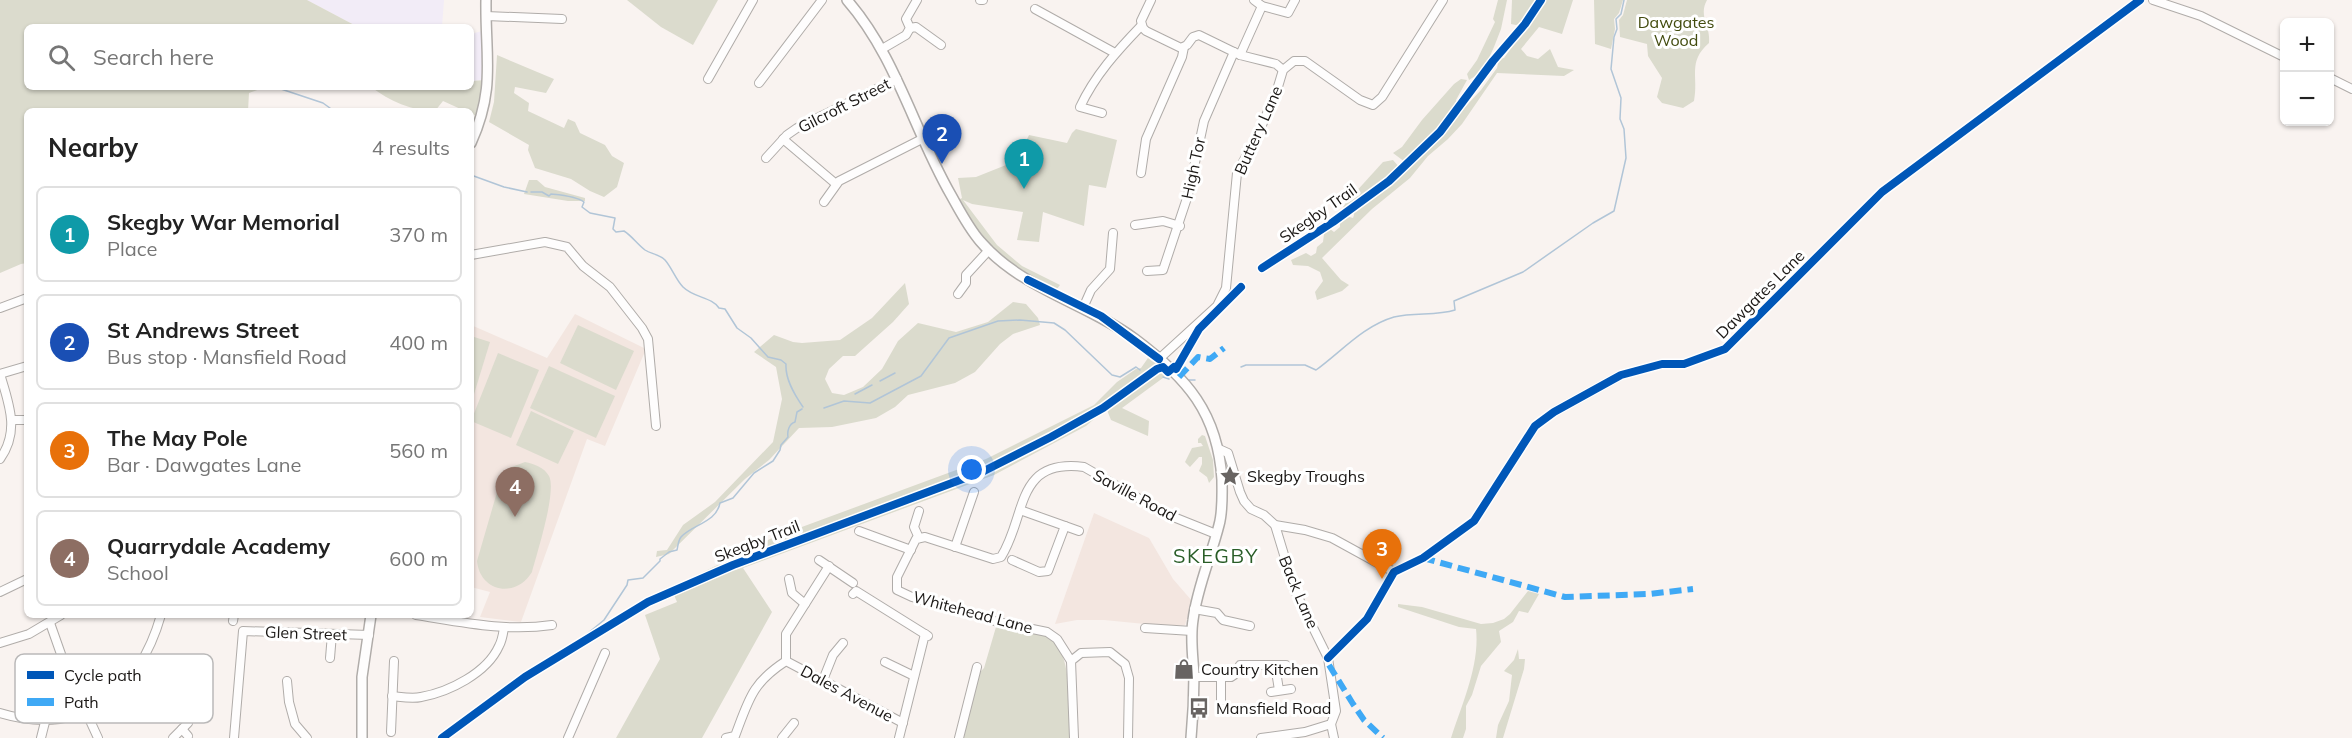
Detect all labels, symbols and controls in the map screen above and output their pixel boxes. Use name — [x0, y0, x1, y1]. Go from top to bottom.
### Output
park label: Dawgates Wood — [1638, 12, 1714, 50]
map controls — [2280, 18, 2334, 126]
button: + — [2280, 18, 2334, 72]
search box — [24, 24, 474, 90]
icon: search — [45, 41, 78, 74]
text: Search here — [93, 43, 214, 71]
button: − — [2280, 72, 2334, 126]
street label: Gilcroft Street — [794, 73, 894, 137]
street label: Buttery Lane — [1230, 82, 1286, 178]
pin: 2 — [922, 114, 962, 164]
text: Nearby — [48, 131, 138, 164]
text: 4 results — [372, 135, 450, 160]
street label: High Tor — [1177, 135, 1209, 201]
pin: 1 — [1004, 140, 1044, 189]
street label: Skegby Trail — [1275, 179, 1361, 247]
text: Skegby War Memorial — [107, 208, 340, 236]
text: 1 — [64, 222, 76, 247]
text: 370 m — [389, 222, 448, 247]
text: Place — [107, 236, 157, 261]
street label: Dawgates Lane — [1711, 245, 1809, 343]
text: St Andrews Street — [107, 316, 299, 344]
text: 2 — [64, 330, 76, 355]
text: 400 m — [389, 330, 448, 355]
text: Bus stop · Mansfield Road — [107, 344, 347, 369]
text: The May Pole — [107, 424, 248, 452]
text: 3 — [64, 438, 76, 463]
text: 560 m — [389, 438, 448, 463]
text: Bar · Dawgates Lane — [107, 452, 301, 477]
your location — [957, 455, 986, 484]
place icon: Skegby Troughs — [1218, 464, 1242, 488]
street label: Saville Road — [1090, 465, 1180, 525]
place label: Skegby Troughs — [1247, 466, 1365, 486]
pin: 4 — [496, 468, 534, 517]
street label: Skegby Trail — [711, 516, 803, 566]
pin: 3 — [1362, 530, 1402, 579]
text: Quarrydale Academy — [107, 532, 330, 560]
district label: SKEGBY — [1173, 543, 1259, 568]
text: 4 — [64, 546, 76, 571]
text: 600 m — [389, 546, 448, 571]
street label: Back Lane — [1275, 553, 1323, 631]
text: School — [107, 560, 169, 585]
street label: Whitehead Lane — [911, 586, 1035, 638]
street label: Glen Street — [265, 622, 348, 644]
legend — [15, 654, 213, 723]
shop icon: Country Kitchen — [1172, 657, 1196, 681]
place label: Country Kitchen — [1201, 659, 1319, 679]
street label: Dales Avenue — [797, 660, 897, 726]
text: Cycle path — [64, 665, 142, 685]
text: Path — [64, 692, 99, 712]
bus stop icon: Mansfield Road — [1187, 696, 1211, 720]
place label: Mansfield Road — [1216, 698, 1331, 718]

